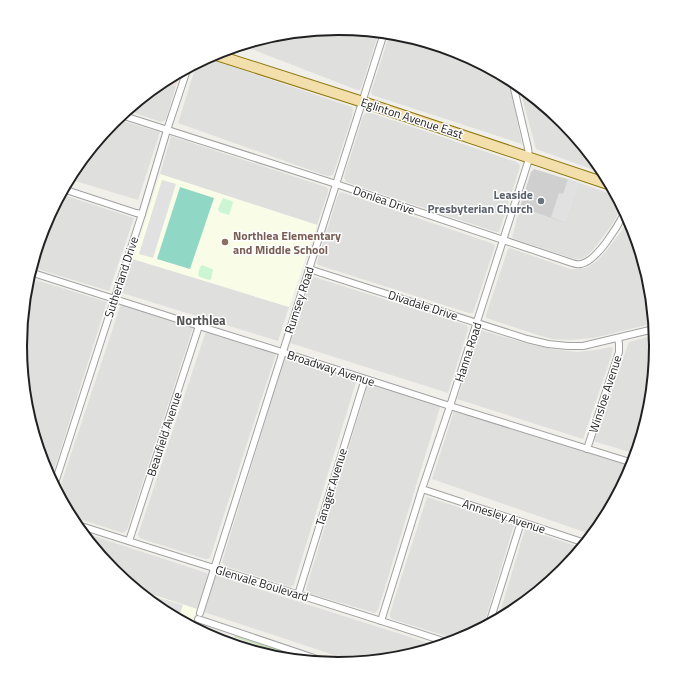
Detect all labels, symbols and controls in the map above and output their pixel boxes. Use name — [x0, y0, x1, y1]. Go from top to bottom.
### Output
street label: Eglinton Avenue East — [358, 92, 466, 144]
street label: Donlea Drive — [351, 181, 417, 219]
place label: Leaside Presbyterian Church — [428, 185, 533, 218]
marker: Leaside Presbyterian Church — [536, 196, 546, 206]
place label: Northlea Elementary and Middle School — [233, 226, 341, 259]
street label: Sutherland Drive — [99, 234, 143, 320]
marker: Northlea Elementary and Middle School — [220, 237, 230, 247]
street label: Rumsey Road — [279, 264, 319, 336]
street label: Divadale Drive — [386, 285, 460, 325]
district label: Northlea — [176, 310, 226, 330]
street label: Hanna Road — [449, 320, 487, 384]
street label: Broadway Avenue — [285, 345, 377, 391]
street label: Winsloe Avenue — [584, 353, 626, 435]
street label: Beaufield Avenue — [141, 389, 187, 479]
street label: Tanager Avenue — [310, 446, 352, 528]
street label: Annesley Avenue — [460, 494, 548, 538]
street label: Glenvale Boulevard — [213, 560, 311, 606]

